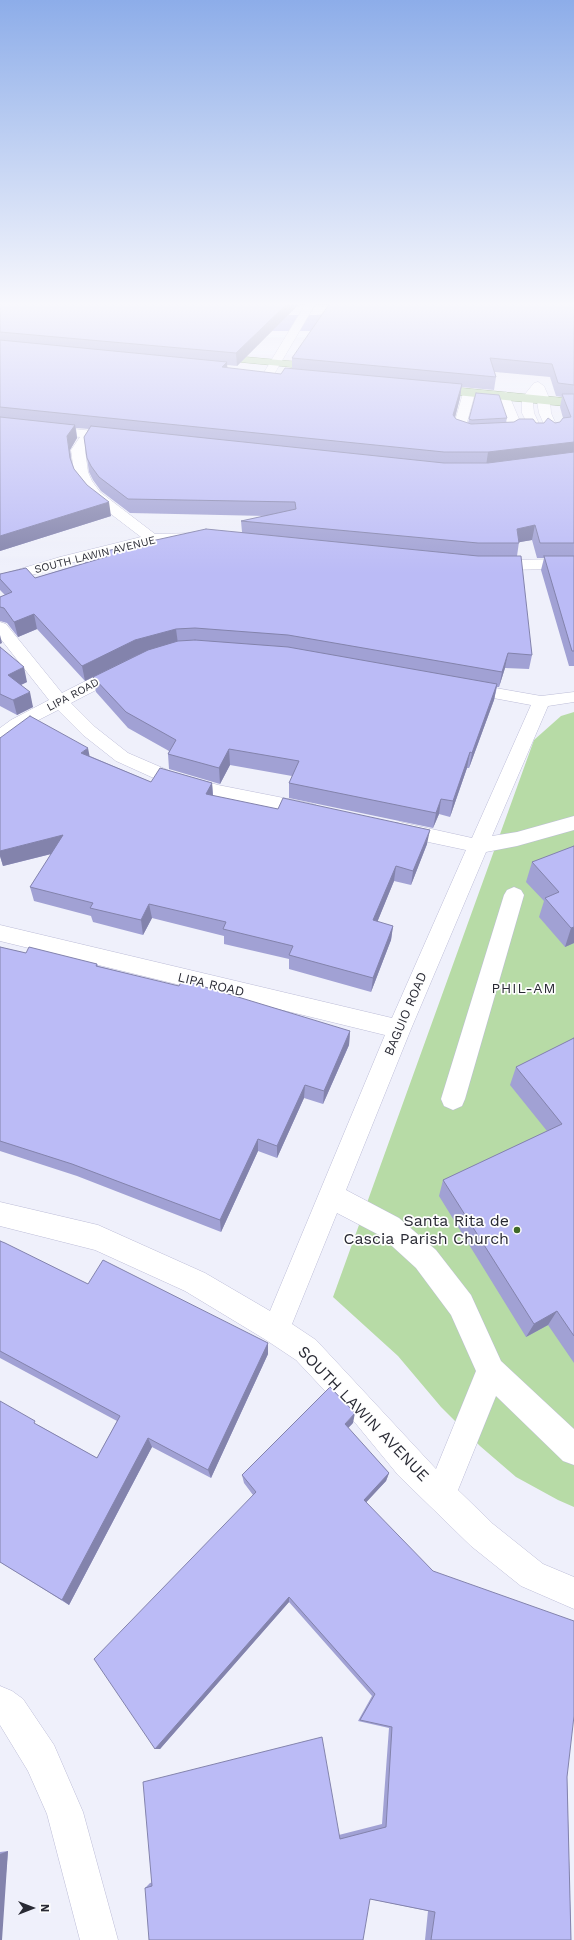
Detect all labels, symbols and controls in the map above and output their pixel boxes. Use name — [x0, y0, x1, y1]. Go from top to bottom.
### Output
street label: SOUTH LAWIN AVENUE — [33, 534, 157, 576]
street label: LIPA ROAD — [45, 676, 101, 714]
street label: LIPA ROAD — [176, 970, 246, 1000]
street label: BAGUIO ROAD — [381, 970, 431, 1058]
district label: PHIL-AM — [491, 981, 557, 997]
place label: Santa Rita de Cascia Parish Church — [344, 1211, 509, 1249]
marker: Santa Rita de Cascia Parish Church — [512, 1225, 522, 1235]
street label: SOUTH LAWIN AVENUE — [293, 1342, 433, 1486]
north arrow — [12, 1888, 52, 1928]
text: N — [38, 1904, 51, 1912]

